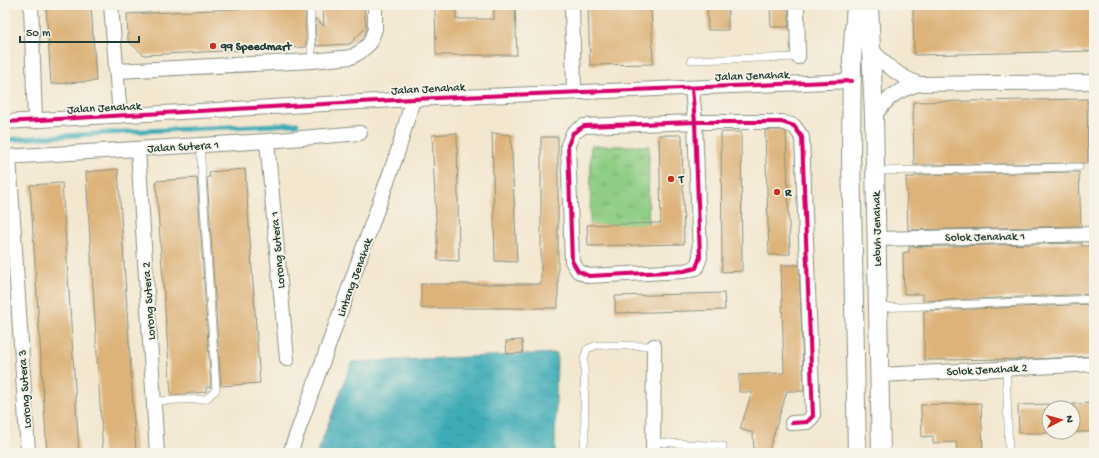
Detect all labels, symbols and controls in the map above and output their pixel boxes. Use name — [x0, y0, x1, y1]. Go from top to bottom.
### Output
scale bar — [20, 18, 139, 44]
text: 50 m — [26, 27, 51, 41]
marker: 99 Speedmart — [208, 41, 218, 51]
place label: 99 Speedmart — [220, 41, 292, 55]
street label: Jalan Jenahak — [715, 69, 791, 85]
street label: Jalan Jenahak — [391, 81, 467, 99]
street label: Jalan Jenahak — [67, 100, 143, 118]
street label: Jalan Sutera 1 — [147, 139, 219, 157]
marker: T — [666, 174, 676, 184]
place label: T — [678, 174, 685, 188]
marker: R — [772, 187, 782, 197]
place label: R — [784, 187, 792, 201]
street label: Lebuh Jenahak — [870, 190, 886, 267]
street label: Lorong Sutera 1 — [269, 211, 289, 289]
street label: Solok Jenahak 1 — [945, 230, 1025, 246]
street label: Lintang Jenahak — [335, 235, 377, 319]
street label: Lorong Sutera 2 — [140, 261, 160, 340]
street label: Lorong Sutera 3 — [16, 349, 36, 429]
street label: Solok Jenahak 2 — [946, 362, 1028, 380]
north arrow — [1041, 400, 1081, 440]
text: N — [1063, 415, 1075, 423]

